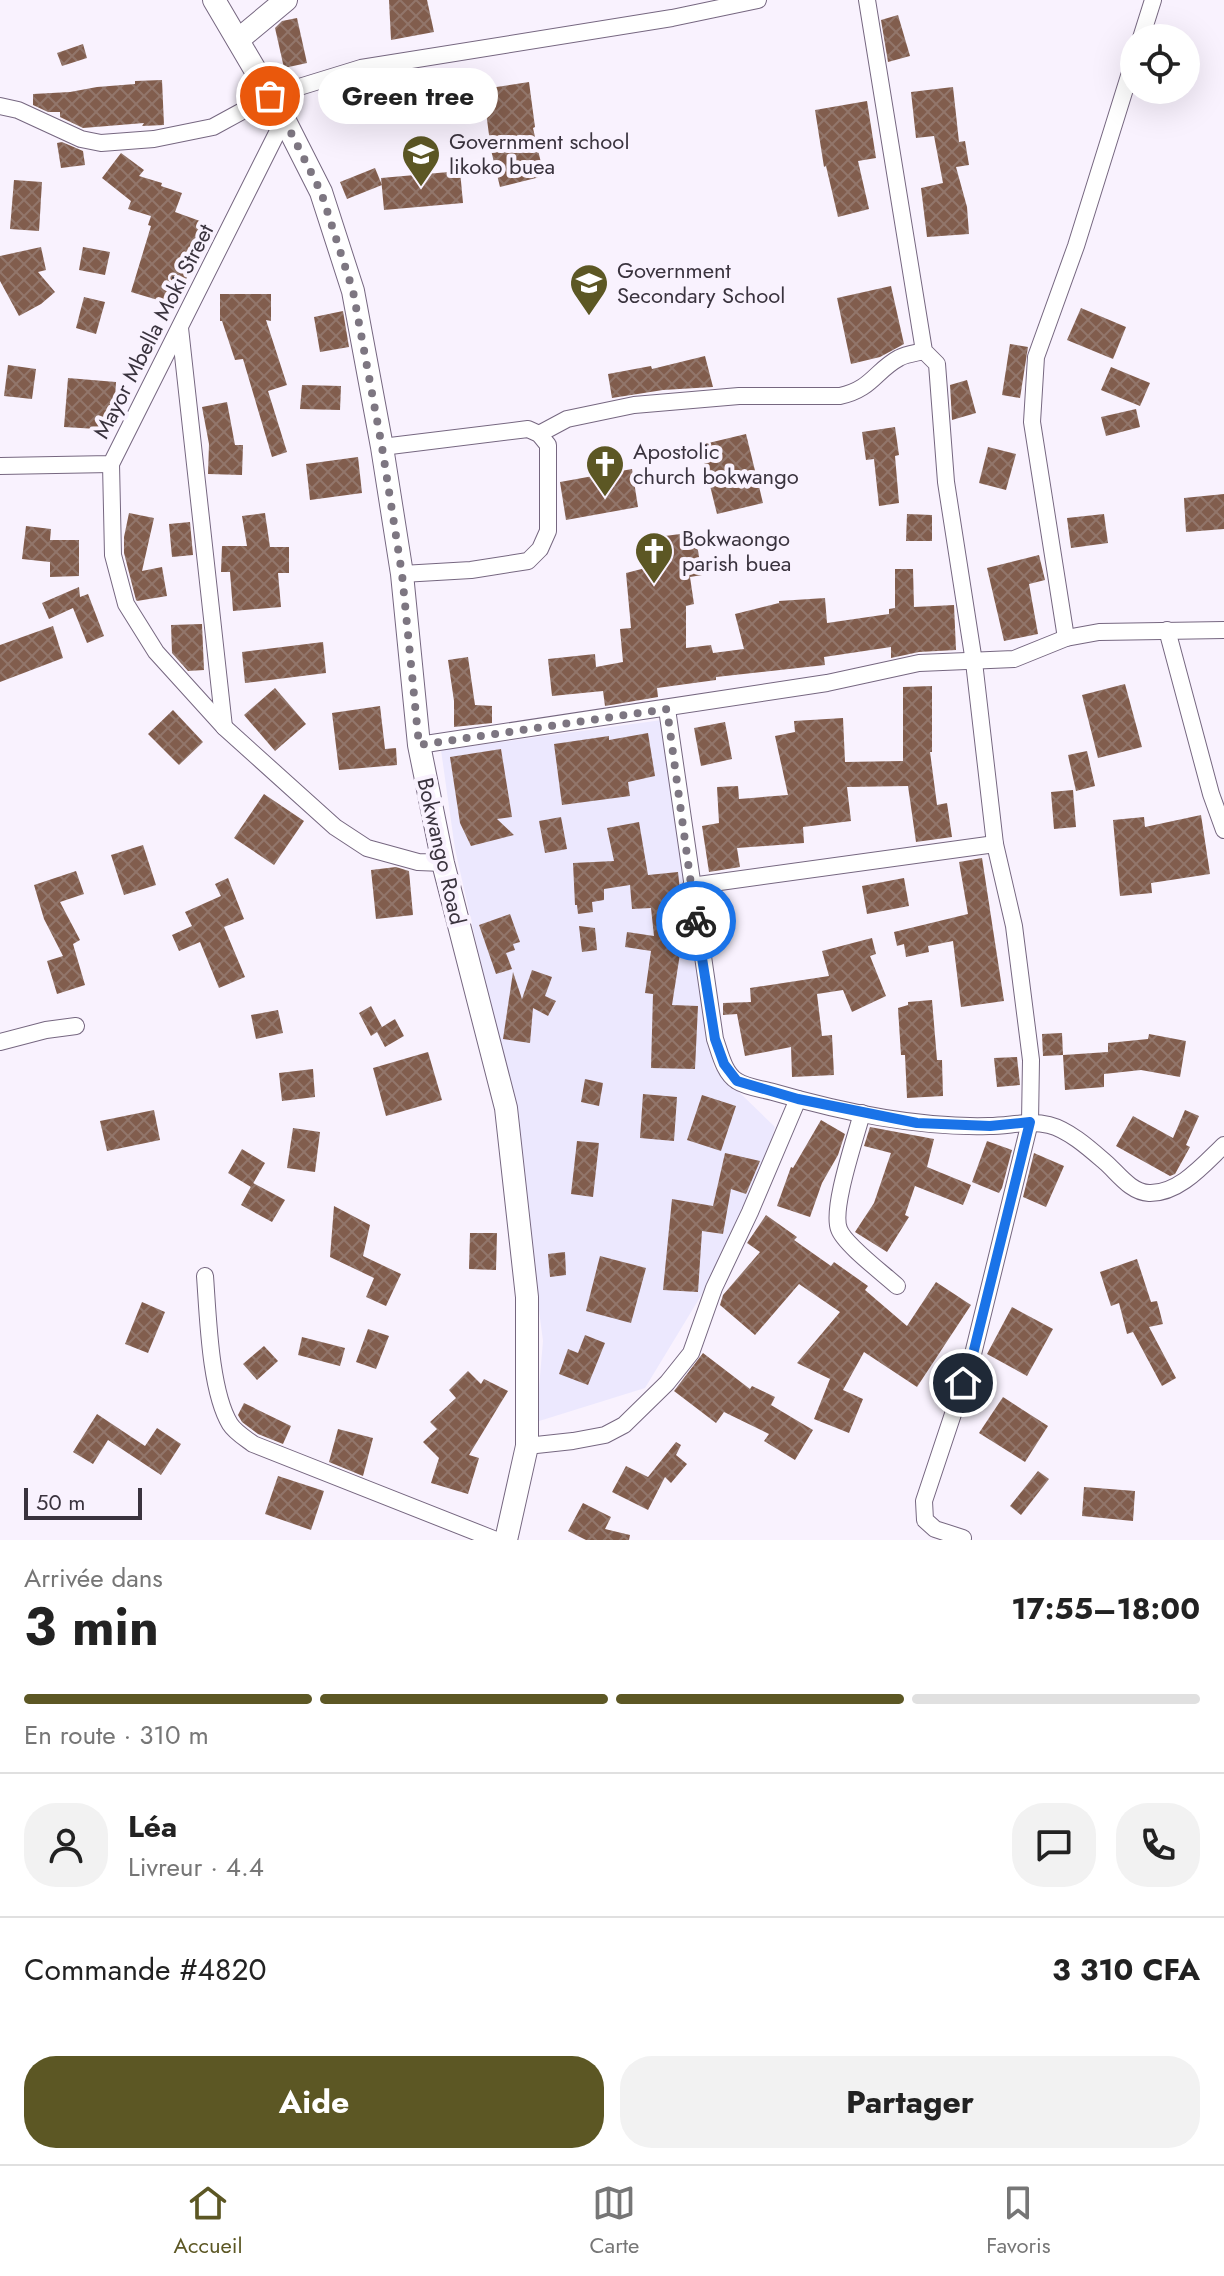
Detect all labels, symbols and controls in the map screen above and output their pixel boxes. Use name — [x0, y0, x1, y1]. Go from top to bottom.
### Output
map controls — [1120, 24, 1200, 104]
button: locate — [1120, 24, 1200, 104]
pin — [236, 62, 304, 130]
callout: Green tree — [318, 68, 498, 124]
icon: bag — [248, 74, 292, 118]
text: Green tree — [342, 77, 474, 115]
place label: Government school likoko buea — [449, 125, 629, 182]
school or university icon: Government school likoko buea — [400, 133, 442, 188]
street label: Mayor Mbella Moki Street — [85, 217, 221, 444]
place label: Government Secondary School — [617, 254, 785, 311]
school or university icon: Government Secondary School — [568, 262, 610, 317]
place label: Apostolic church bokwango — [633, 435, 799, 492]
church icon: Apostolic church bokwango — [584, 443, 626, 498]
place label: Bokwaongo parish buea — [682, 522, 791, 579]
church icon: Bokwaongo parish buea — [633, 530, 675, 585]
street label: Bokwango Road — [410, 774, 474, 928]
courier — [656, 881, 736, 961]
icon: bike — [674, 899, 718, 943]
pin — [929, 1349, 997, 1417]
icon: home — [941, 1361, 985, 1405]
scale bar — [24, 1484, 142, 1520]
text: 50 m — [36, 1486, 85, 1518]
text: Arrivée dans — [24, 1559, 163, 1597]
text: 17:55–18:00 — [1011, 1587, 1200, 1630]
text: 3 min — [24, 1589, 159, 1665]
text: En route · 310 m — [24, 1716, 209, 1754]
button: person — [24, 1803, 108, 1887]
button: chat — [1012, 1803, 1096, 1887]
button: phone — [1116, 1803, 1200, 1887]
text: Léa — [128, 1805, 177, 1848]
text: Livreur · 4.4 — [128, 1848, 264, 1886]
text: Commande #4820 — [24, 1948, 267, 1991]
text: 3 310 CFA — [1052, 1948, 1200, 1991]
button: Aide — [24, 2056, 604, 2148]
button: Partager — [620, 2056, 1200, 2148]
tab: Accueil — [173, 2181, 243, 2261]
tab: Carte — [590, 2181, 639, 2261]
tab: Favoris — [986, 2181, 1051, 2261]

